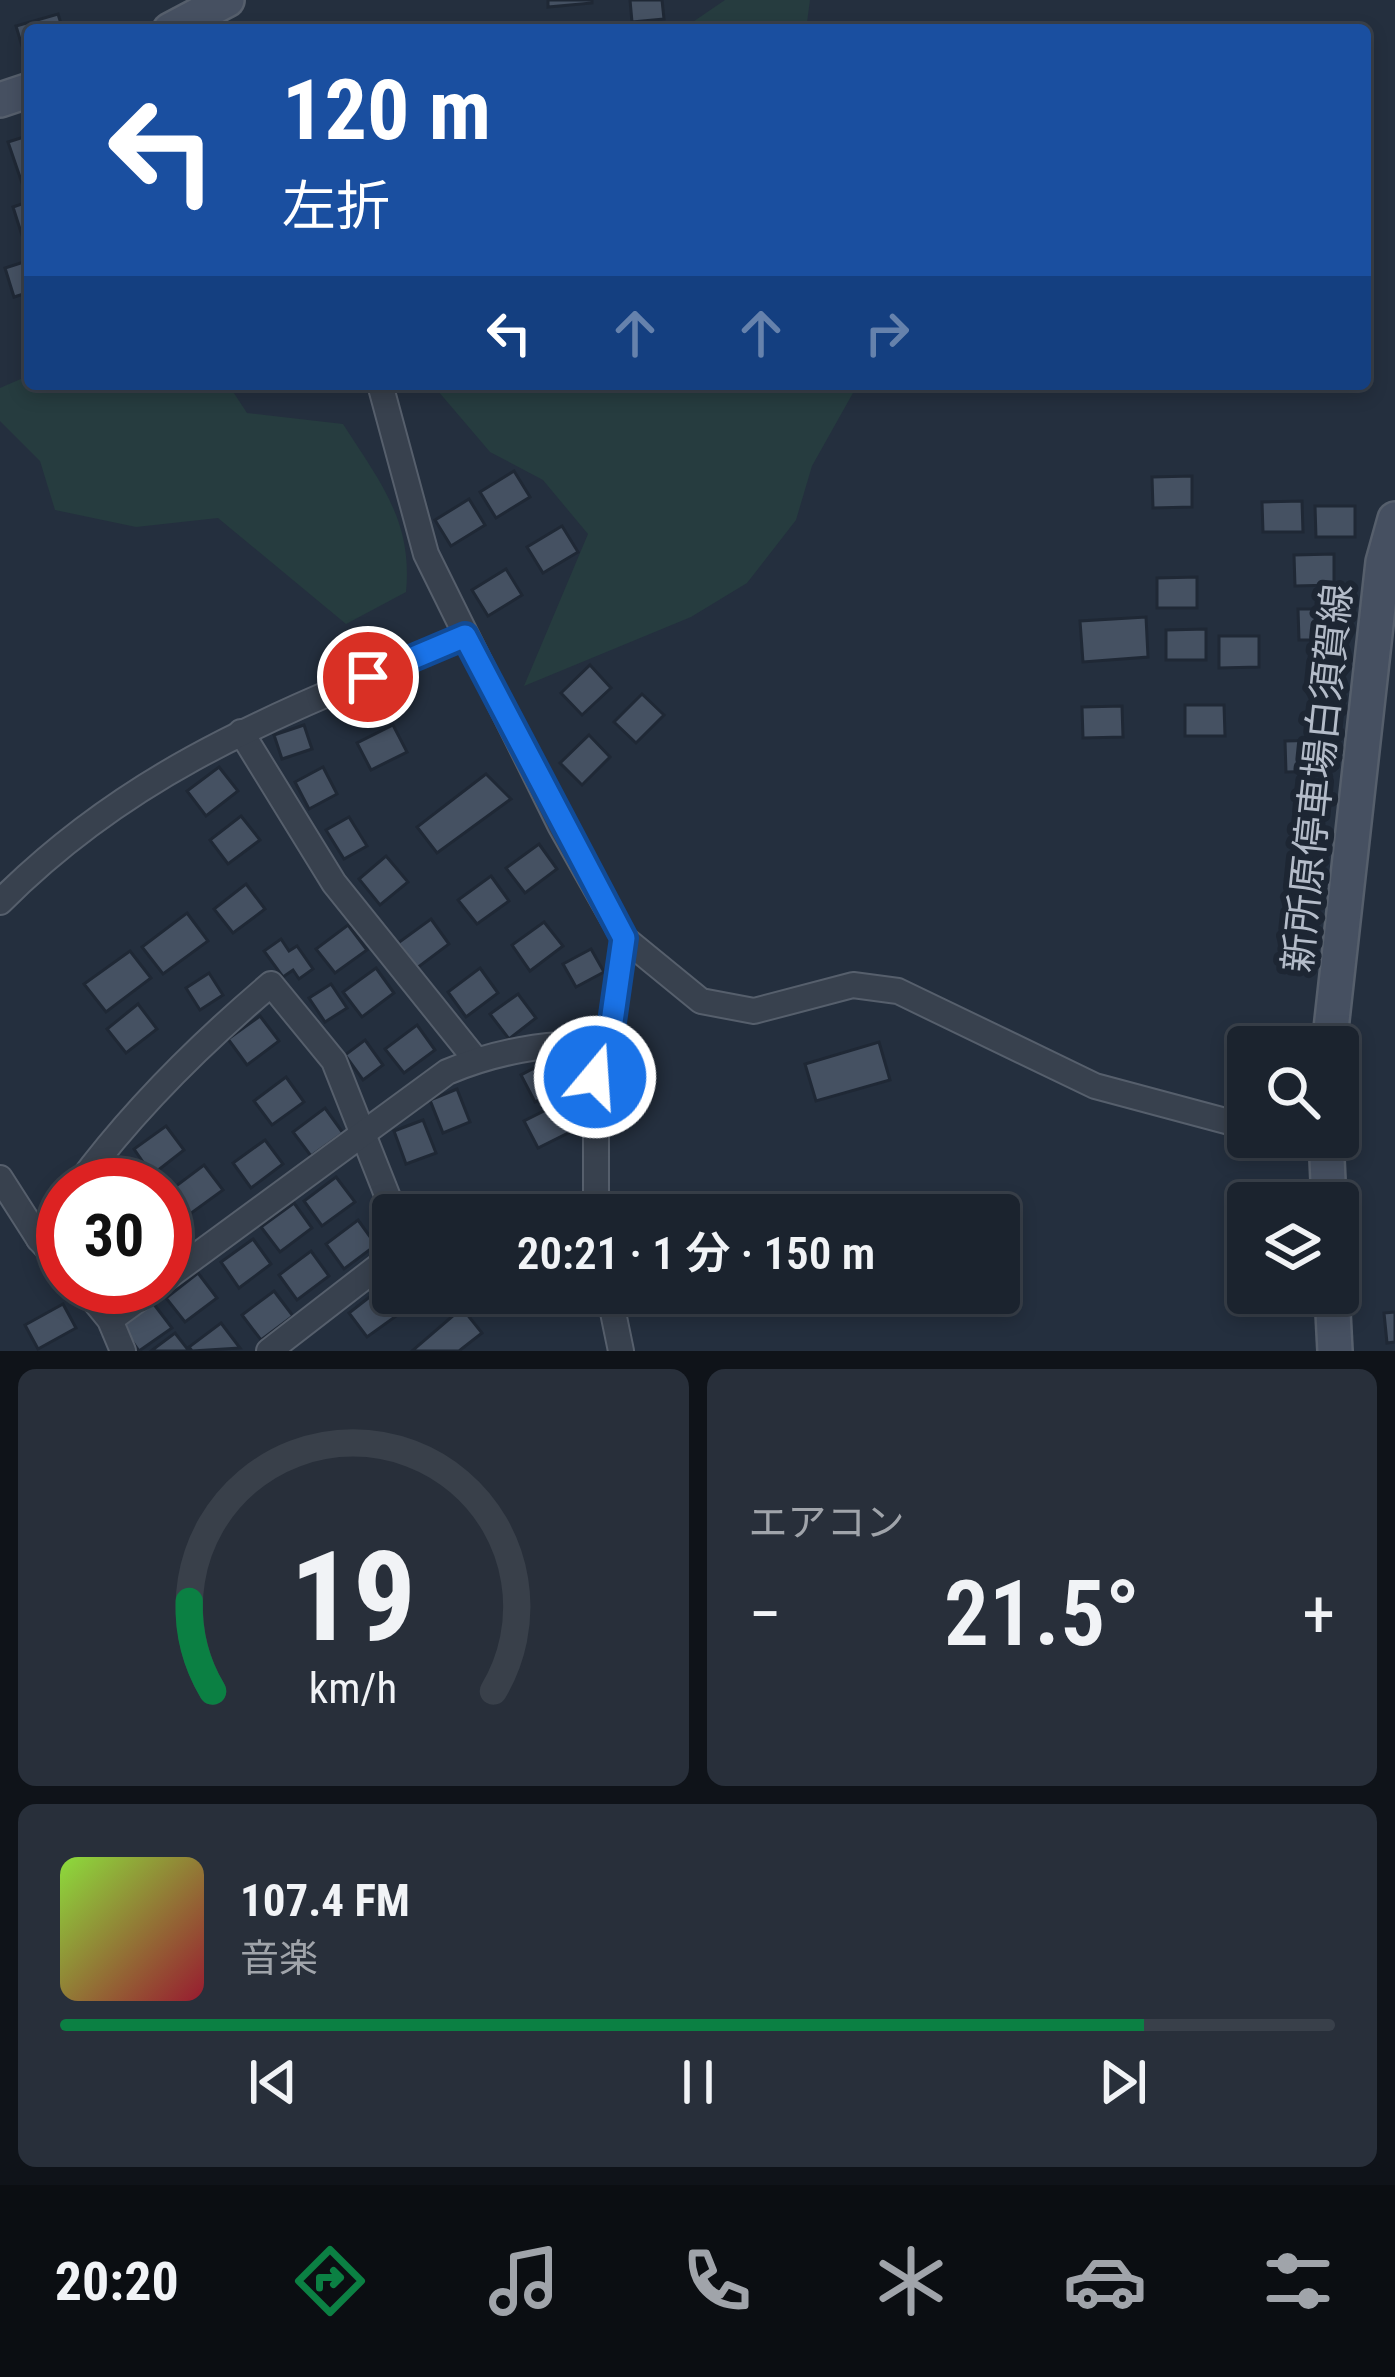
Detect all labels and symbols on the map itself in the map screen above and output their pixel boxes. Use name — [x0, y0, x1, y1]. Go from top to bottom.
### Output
street label: 新所原停車場白須賀線 — [1275, 582, 1361, 974]
pin — [317, 626, 419, 728]
position arrow — [532, 1014, 658, 1140]
speed limit sign: 30 — [36, 1158, 192, 1314]

